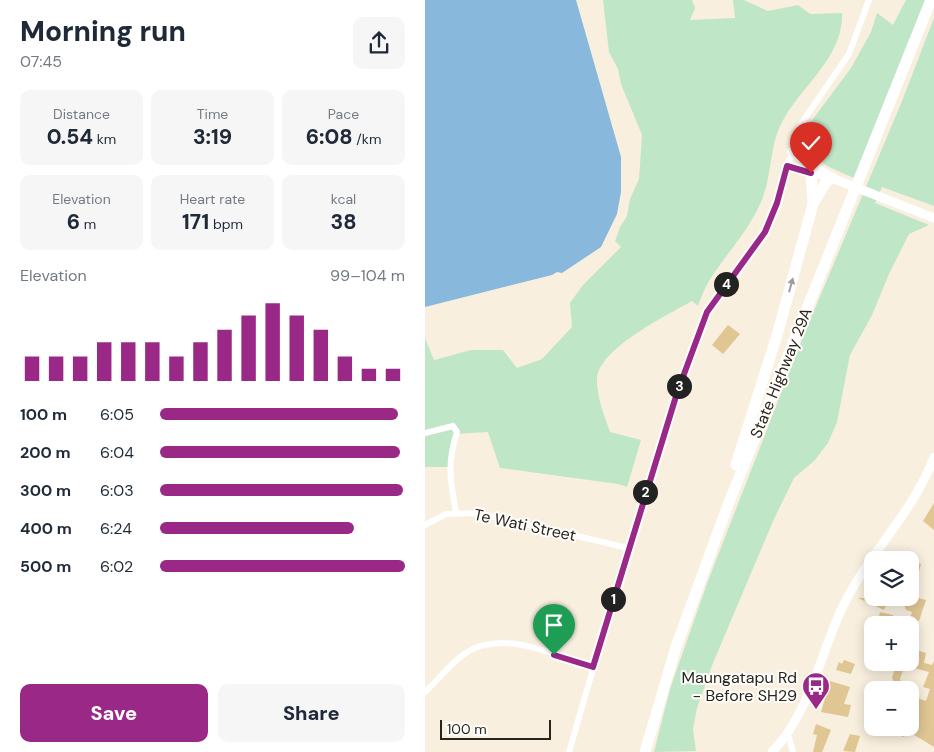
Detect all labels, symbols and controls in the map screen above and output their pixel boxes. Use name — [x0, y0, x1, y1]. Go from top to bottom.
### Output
text: Morning run — [20, 13, 186, 50]
button: share — [353, 17, 405, 69]
text: 07:45 — [20, 51, 62, 72]
text: Distance — [53, 105, 110, 123]
text: Time — [197, 105, 228, 123]
text: Pace — [328, 105, 359, 123]
pin — [790, 122, 832, 173]
text: 0.54 — [47, 123, 93, 151]
text: 3:19 — [193, 123, 232, 151]
text: 6:08 — [306, 123, 353, 151]
icon: check — [797, 129, 825, 157]
text: km — [93, 130, 116, 148]
text: /km — [353, 130, 381, 148]
text: Elevation — [52, 190, 111, 208]
text: Heart rate — [180, 190, 245, 208]
text: kcal — [331, 190, 356, 208]
text: 6 — [67, 208, 80, 236]
text: 171 — [182, 208, 209, 236]
text: 38 — [330, 208, 357, 236]
text: m — [80, 215, 96, 233]
text: bpm — [209, 215, 243, 233]
text: Elevation — [20, 265, 87, 286]
text: 99–104 m — [330, 265, 405, 286]
pin: 4 — [713, 272, 739, 296]
text: 4 — [722, 275, 731, 293]
one-way arrow — [787, 278, 795, 293]
street label: State Highway 29A — [745, 304, 817, 441]
pin: 3 — [667, 374, 691, 398]
text: 3 — [675, 377, 684, 395]
text: 100 m — [20, 404, 67, 425]
text: 6:05 — [100, 404, 134, 425]
text: 200 m — [20, 442, 71, 463]
text: 6:04 — [100, 442, 134, 463]
text: 300 m — [20, 480, 71, 501]
text: 6:03 — [100, 480, 134, 501]
pin: 2 — [633, 480, 657, 504]
text: 2 — [641, 483, 650, 501]
street label: Te Wati Street — [472, 504, 578, 546]
text: 400 m — [20, 518, 72, 539]
text: 6:24 — [100, 518, 132, 539]
map controls — [864, 551, 919, 736]
button: layers — [864, 551, 919, 606]
text: 500 m — [20, 556, 71, 577]
text: 6:02 — [100, 556, 133, 577]
pin: 1 — [601, 586, 625, 612]
text: 1 — [611, 590, 616, 608]
pin — [533, 604, 575, 655]
icon: arrive — [540, 611, 568, 639]
button: + — [864, 616, 919, 671]
place label: Maungatapu Rd - Before SH29 — [682, 667, 797, 706]
bus stop icon: Maungatapu Rd - Before SH29 — [801, 671, 831, 710]
button: − — [864, 681, 919, 736]
button: Save — [20, 684, 208, 742]
button: Share — [218, 684, 405, 742]
scale bar — [440, 717, 551, 740]
text: 100 m — [447, 720, 487, 738]

